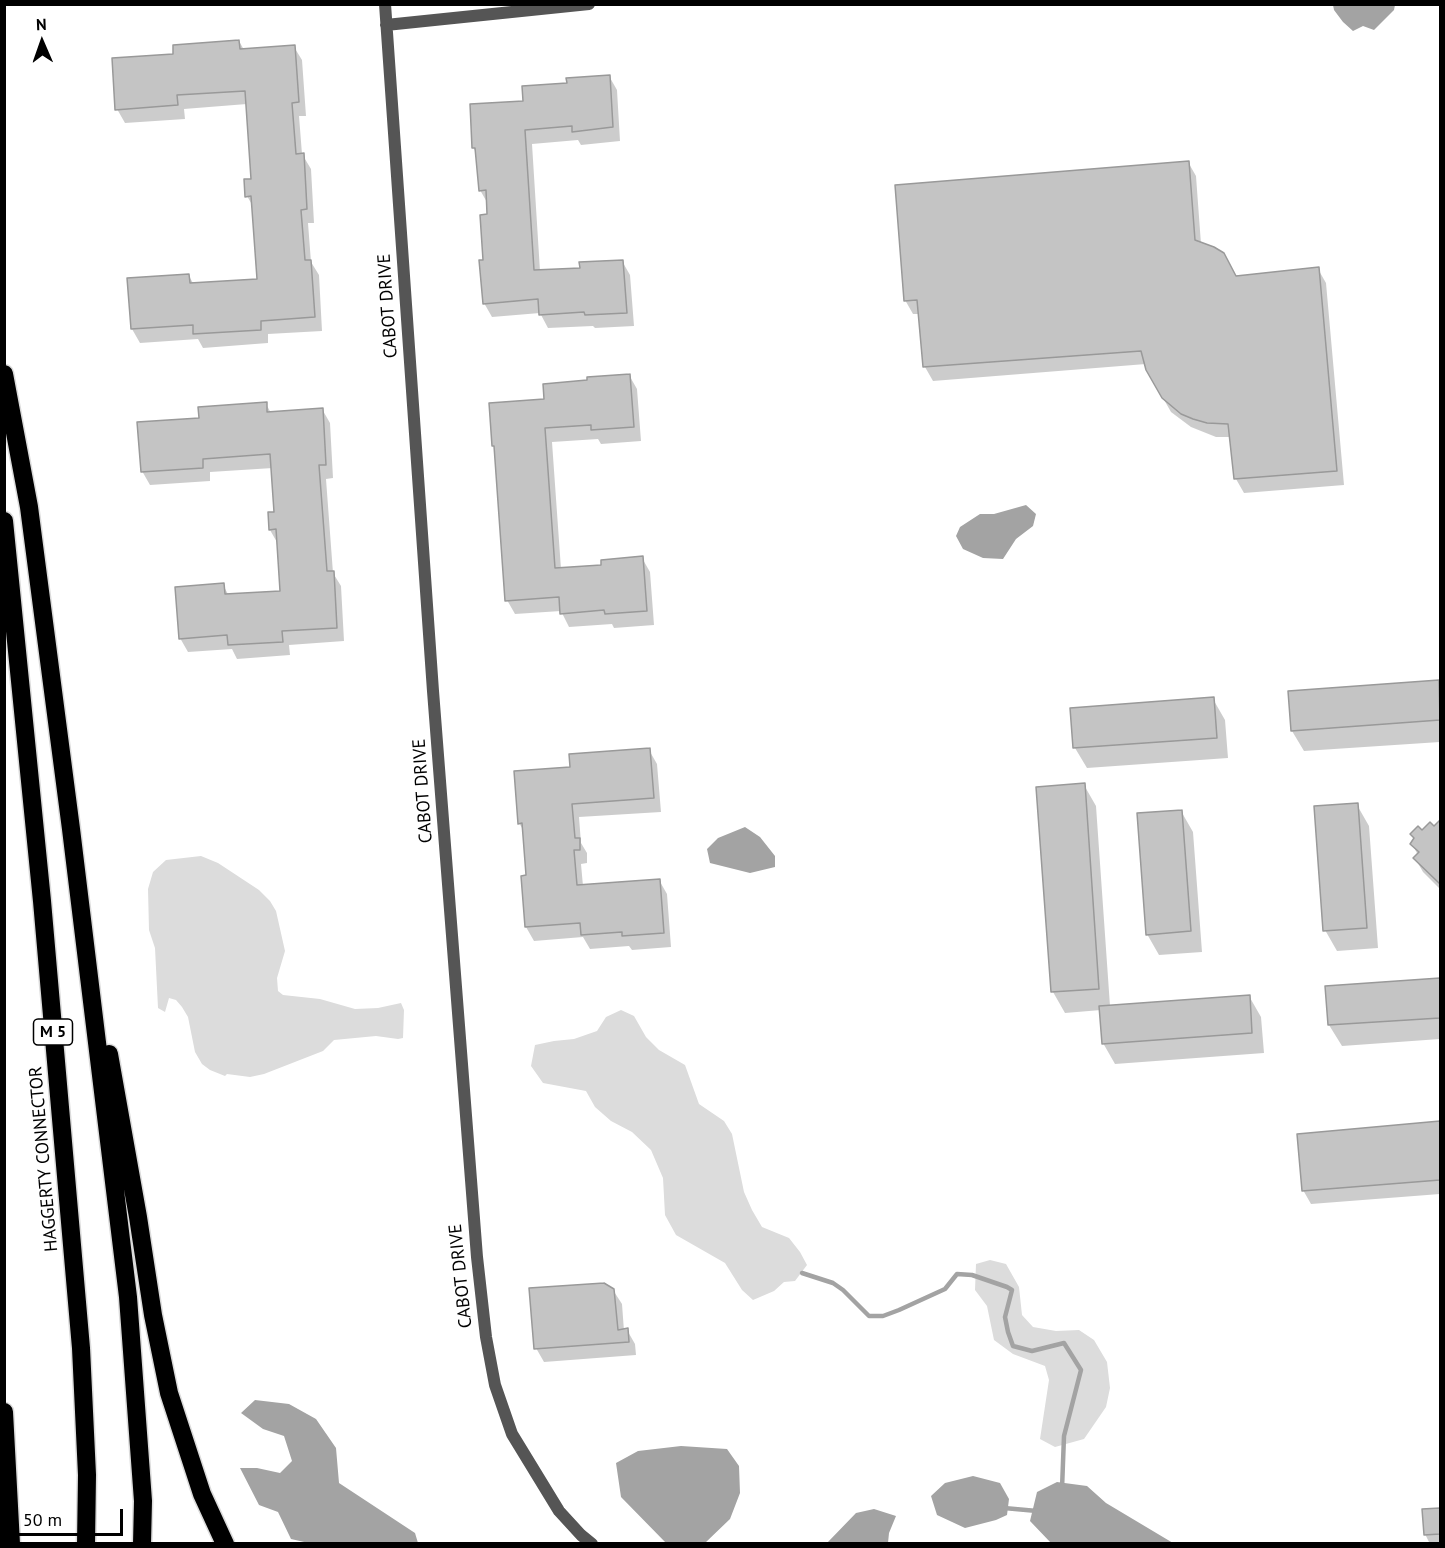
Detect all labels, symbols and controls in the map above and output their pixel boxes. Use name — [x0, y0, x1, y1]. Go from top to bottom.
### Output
north arrow — [12, 12, 72, 72]
text: N — [36, 14, 47, 34]
street label: CABOT DRIVE — [374, 253, 402, 359]
street label: CABOT DRIVE — [409, 738, 437, 844]
road number: M 5 — [34, 1019, 72, 1045]
street label: HAGGERTY CONNECTOR — [25, 1065, 63, 1253]
street label: CABOT DRIVE — [445, 1223, 477, 1329]
scale bar — [15, 1497, 126, 1535]
text: 50 m — [23, 1508, 62, 1531]

